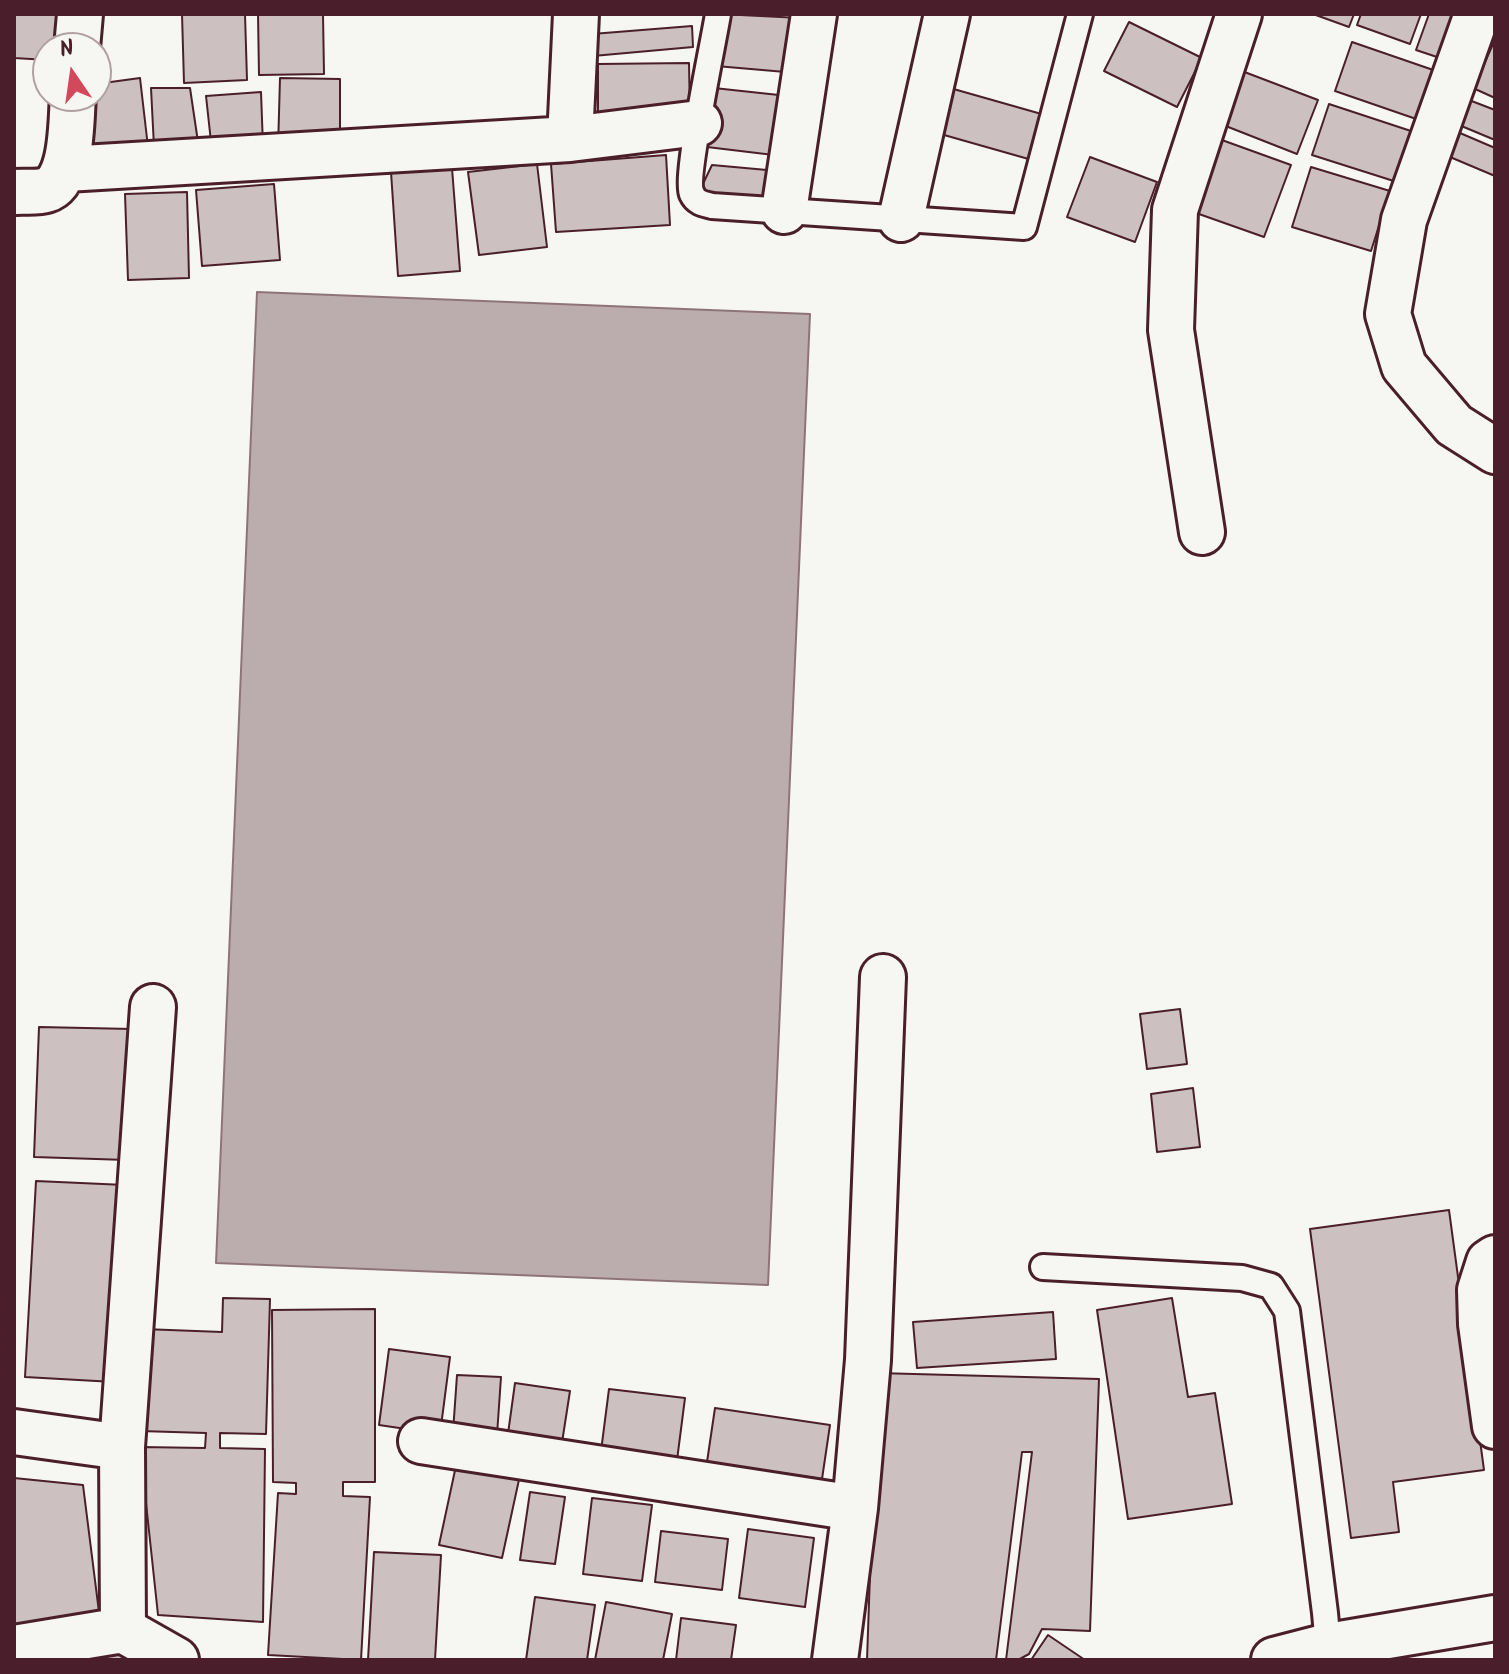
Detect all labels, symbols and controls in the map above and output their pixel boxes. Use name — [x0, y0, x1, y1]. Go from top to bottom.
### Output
text: N — [56, 31, 78, 69]
north arrow — [32, 32, 112, 112]

